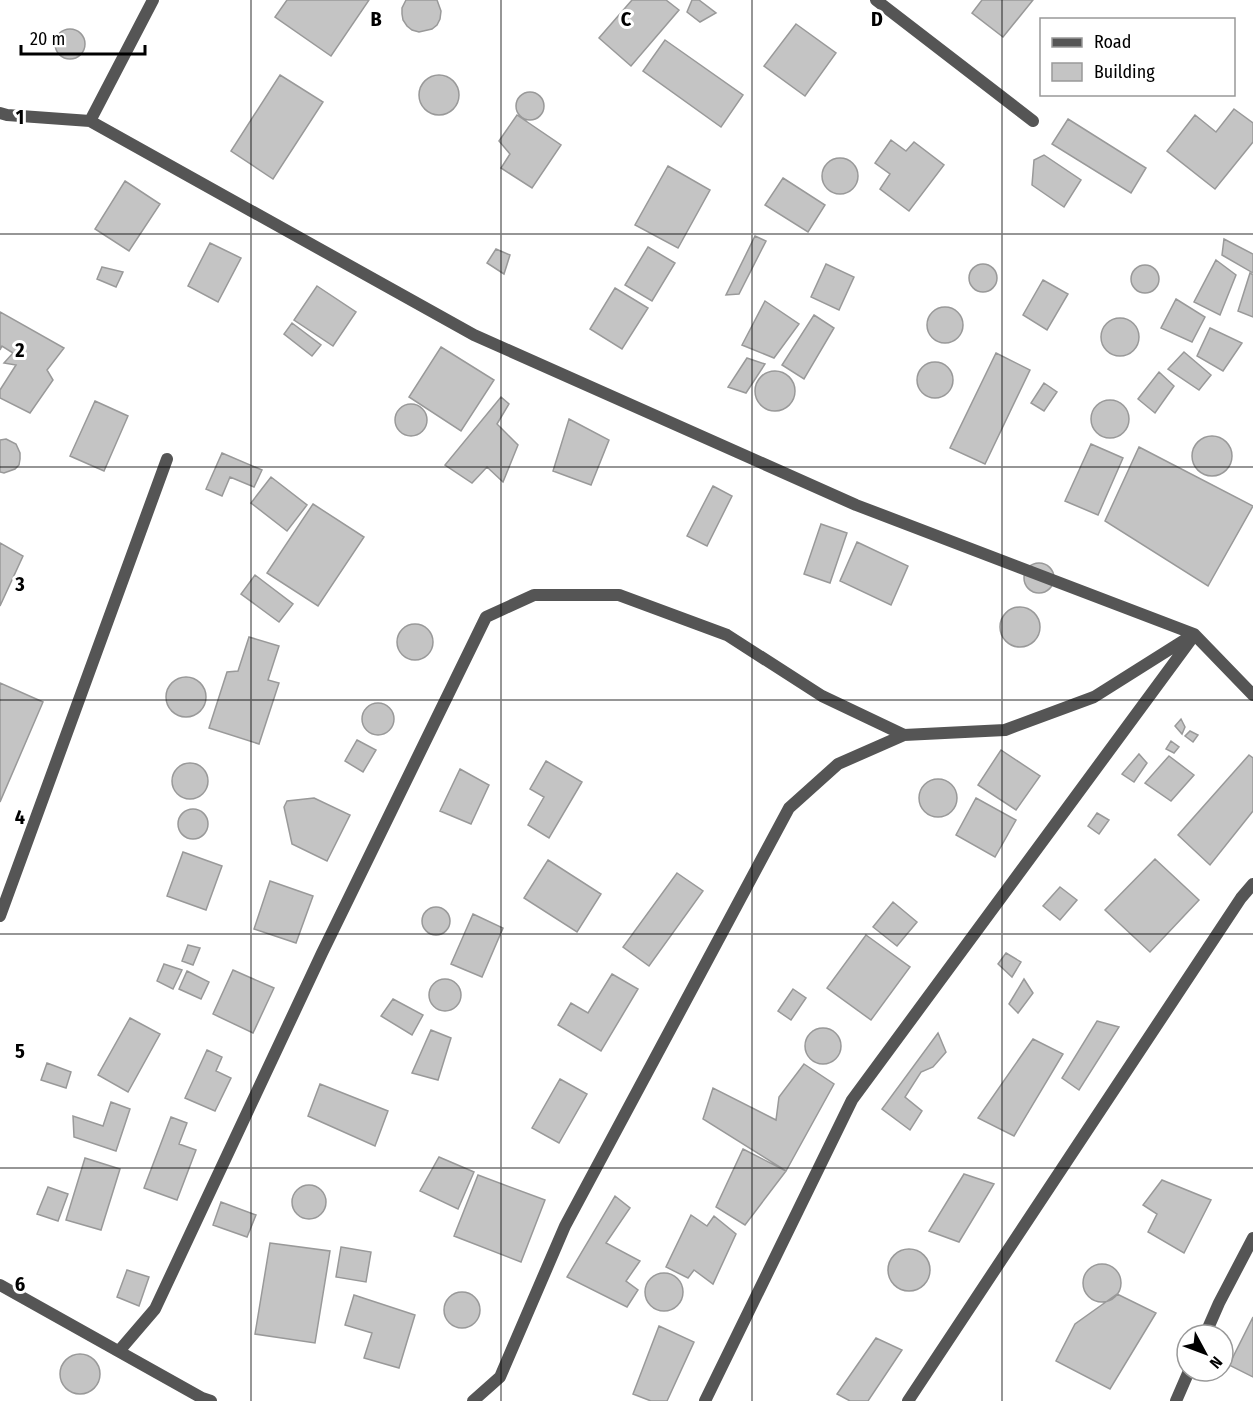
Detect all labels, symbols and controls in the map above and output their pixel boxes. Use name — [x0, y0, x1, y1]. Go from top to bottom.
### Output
text: B — [370, 7, 382, 31]
text: C — [621, 7, 632, 31]
text: D — [871, 7, 883, 31]
scale bar — [21, 18, 146, 56]
legend — [1040, 18, 1235, 96]
text: 20 m — [30, 28, 65, 50]
text: Road — [1094, 31, 1131, 53]
text: Building — [1094, 61, 1155, 83]
text: 1 — [16, 105, 24, 129]
text: 2 — [14, 338, 25, 362]
text: 3 — [14, 572, 25, 596]
text: 4 — [15, 805, 25, 829]
text: 5 — [15, 1039, 25, 1063]
text: 6 — [15, 1272, 25, 1296]
north arrow — [1175, 1323, 1235, 1383]
text: N — [1206, 1353, 1226, 1372]

